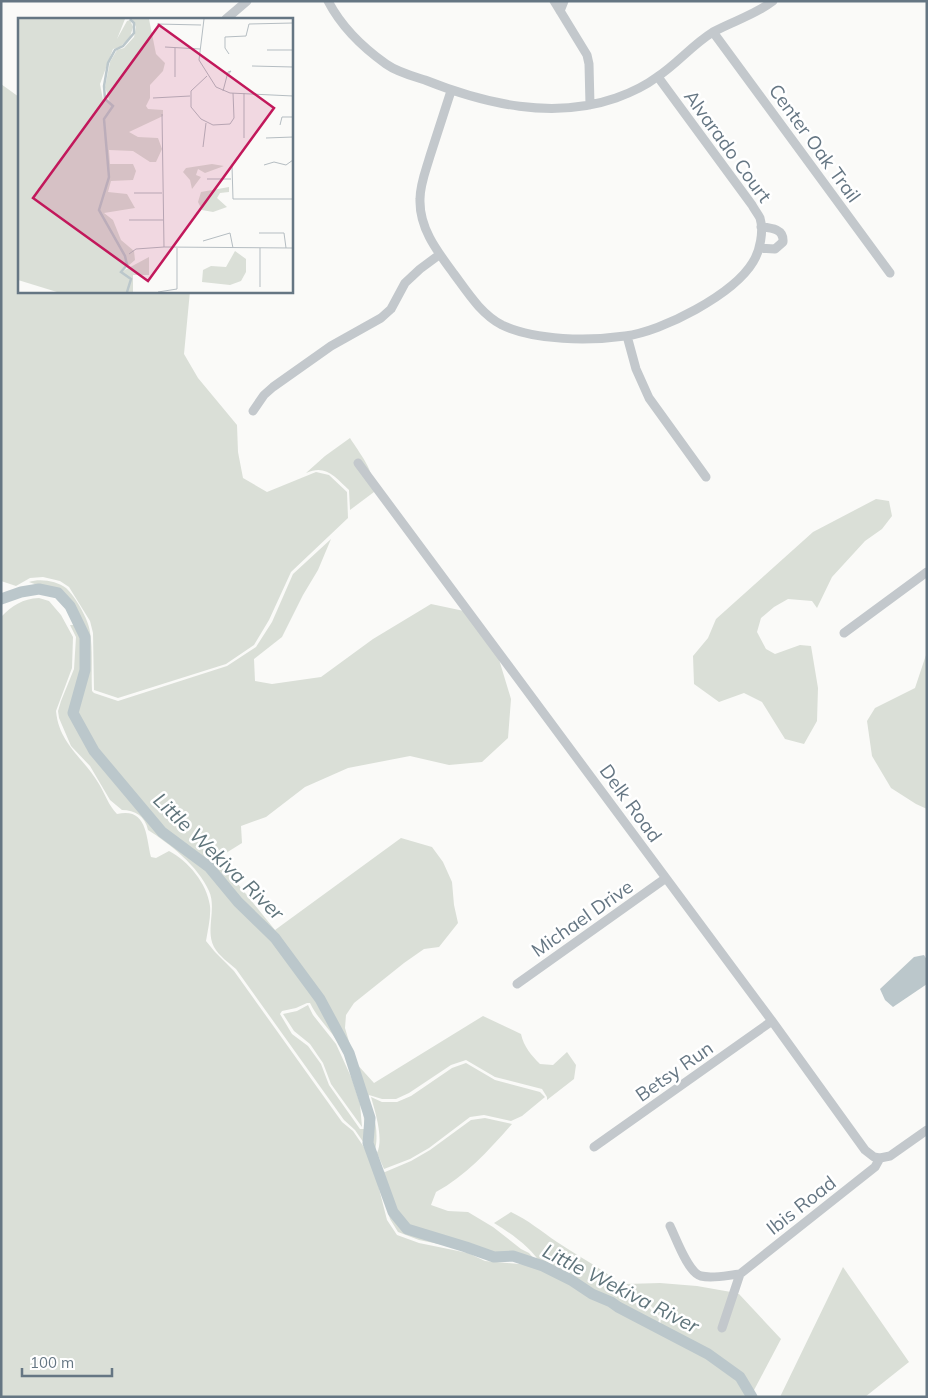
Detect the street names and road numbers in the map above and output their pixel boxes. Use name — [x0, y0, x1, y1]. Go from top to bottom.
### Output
street label: Center Oak Trail — [764, 79, 866, 207]
street label: Alvarado Court — [679, 85, 777, 207]
street label: Delk Road — [595, 759, 667, 847]
street label: Michael Drive — [527, 874, 637, 962]
street label: Betsy Run — [630, 1036, 718, 1106]
street label: Ibis Road — [761, 1170, 841, 1240]

